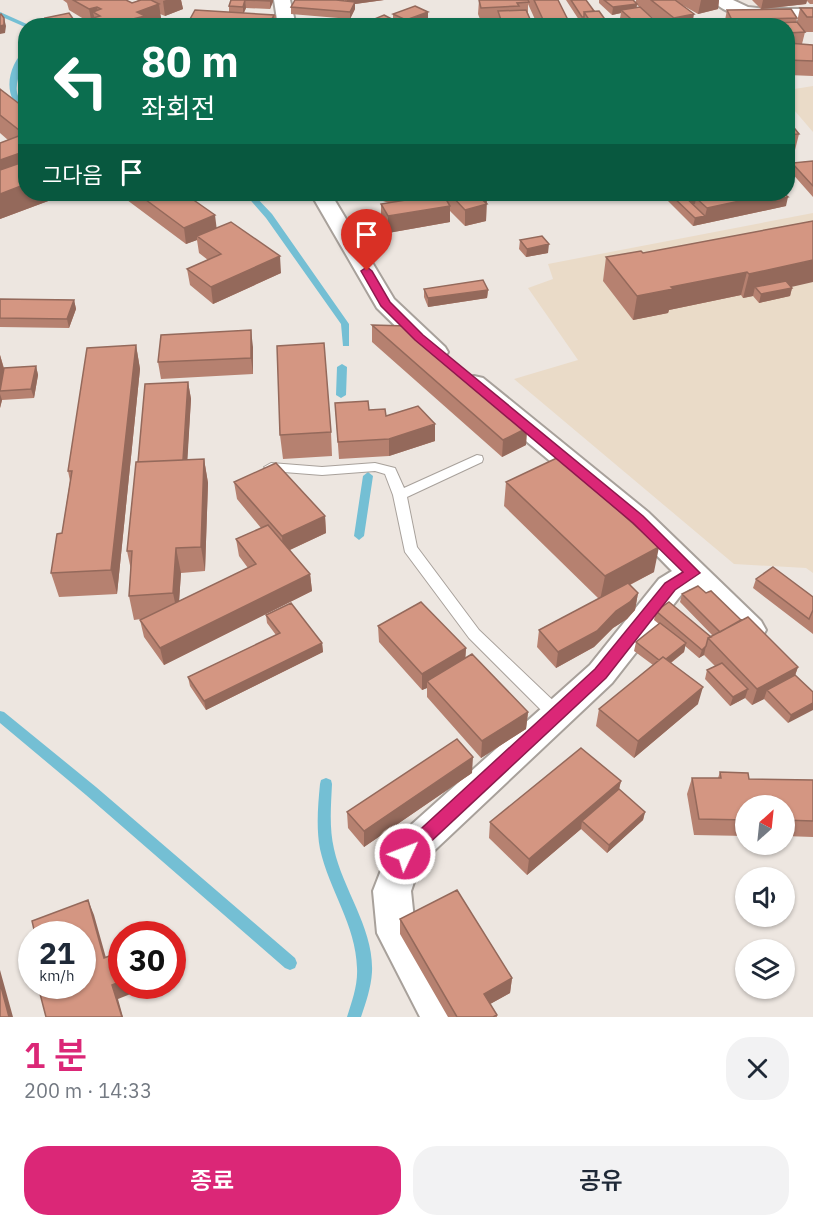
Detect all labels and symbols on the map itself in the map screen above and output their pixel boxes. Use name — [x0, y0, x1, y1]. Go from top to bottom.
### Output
pin — [341, 209, 392, 271]
north arrow — [735, 795, 795, 855]
position arrow — [373, 822, 437, 886]
speed limit sign: 30 — [108, 921, 186, 999]

